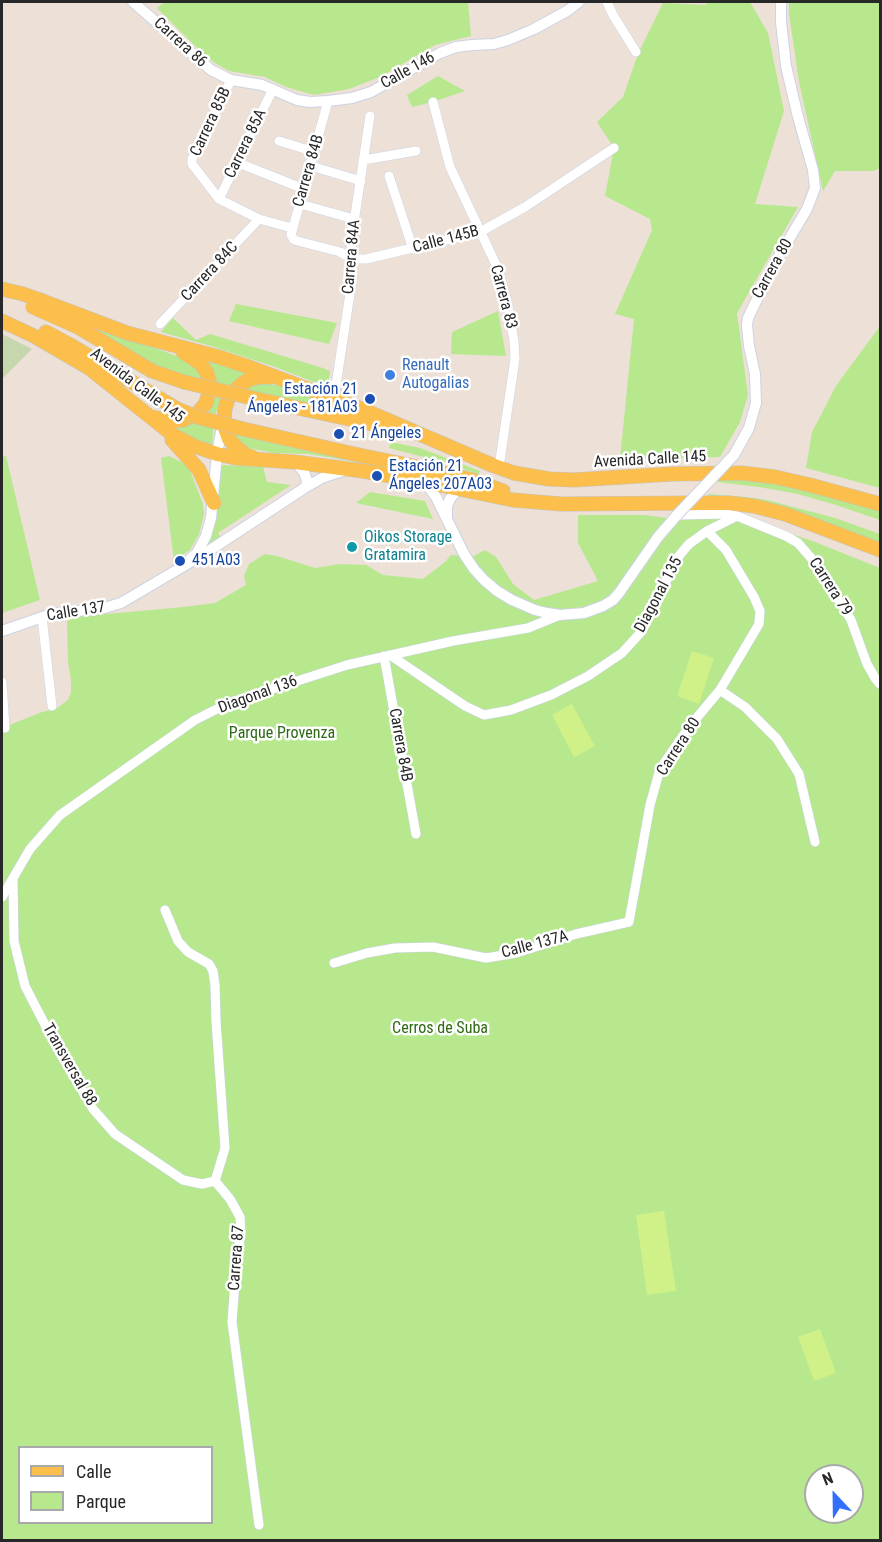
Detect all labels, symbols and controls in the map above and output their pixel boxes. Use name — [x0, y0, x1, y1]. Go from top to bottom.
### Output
street label: Carrera 86 — [149, 14, 211, 72]
street label: Calle 146 — [378, 48, 438, 94]
street label: Carrera 85B — [187, 84, 235, 160]
street label: Carrera 85A — [221, 106, 271, 182]
street label: Carrera 84B — [290, 133, 328, 209]
street label: Carrera 84A — [339, 219, 365, 295]
street label: Calle 145B — [411, 222, 481, 258]
street label: Carrera 80 — [749, 236, 797, 302]
street label: Carrera 84C — [178, 238, 242, 306]
street label: Carrera 83 — [485, 263, 521, 331]
street label: Avenida Calle 145 — [86, 344, 188, 428]
place label: Renault Autogalias — [402, 356, 469, 394]
marker: Renault Autogalias — [383, 368, 397, 382]
place label: Estación 21 Ángeles - 181A03 — [247, 380, 358, 418]
marker: Estación 21 Ángeles - 181A03 — [363, 392, 377, 406]
place label: 21 Ángeles — [351, 424, 421, 444]
marker: 21 Ángeles — [332, 427, 346, 441]
street label: Avenida Calle 145 — [593, 447, 707, 473]
place label: Estación 21 Ángeles 207A03 — [389, 457, 492, 495]
marker: Estación 21 Ángeles 207A03 — [370, 469, 384, 483]
place label: Oikos Storage Gratamira — [364, 528, 452, 566]
marker: Oikos Storage Gratamira — [345, 540, 359, 554]
place label: 451A03 — [192, 551, 241, 571]
marker: 451A03 — [173, 554, 187, 568]
street label: Diagonal 135 — [631, 554, 687, 636]
street label: Carrera 79 — [804, 554, 856, 620]
street label: Calle 137 — [45, 598, 107, 626]
street label: Diagonal 136 — [216, 672, 300, 718]
street label: Carrera 84B — [384, 707, 416, 783]
street label: Carrera 80 — [653, 714, 705, 780]
park label: Parque Provenza — [229, 724, 335, 744]
street label: Calle 137A — [500, 927, 570, 963]
park label: Cerros de Suba — [392, 1019, 488, 1039]
street label: Transversal 88 — [38, 1020, 100, 1110]
street label: Carrera 87 — [225, 1225, 249, 1291]
legend — [18, 1446, 213, 1524]
text: Calle — [76, 1461, 112, 1482]
north arrow — [804, 1464, 864, 1524]
text: N — [820, 1468, 836, 1489]
text: Parque — [76, 1491, 126, 1512]

